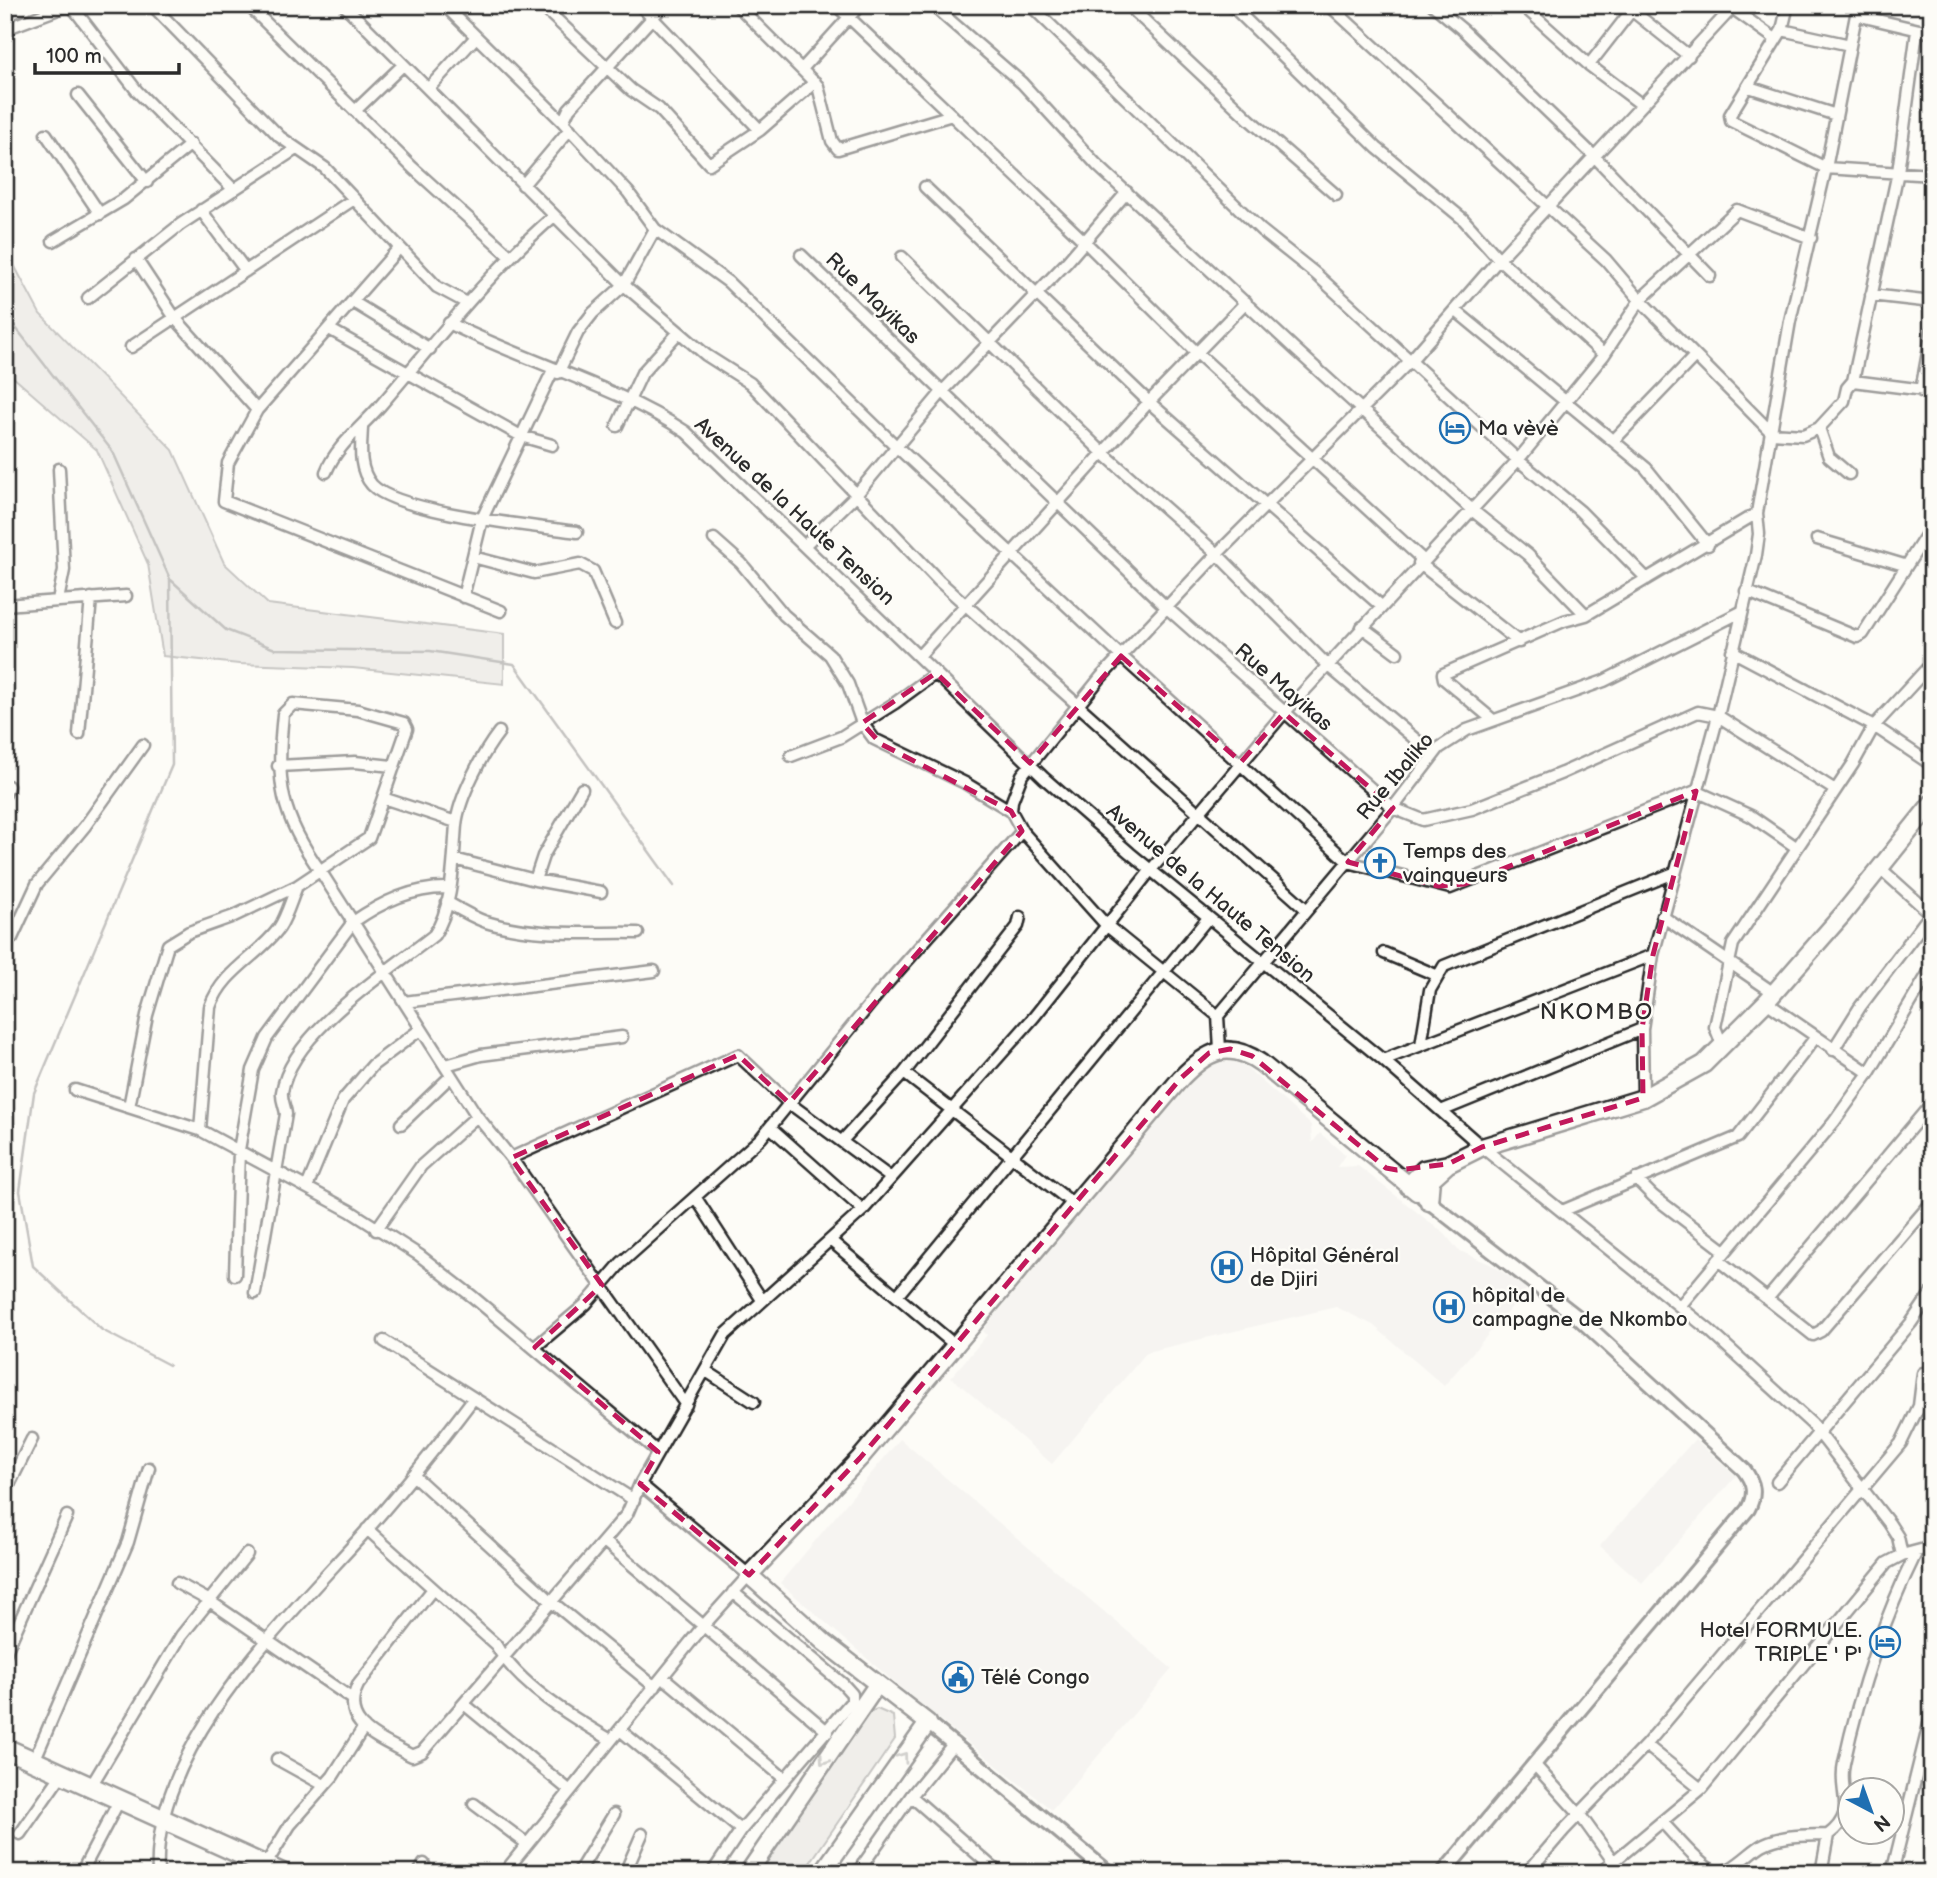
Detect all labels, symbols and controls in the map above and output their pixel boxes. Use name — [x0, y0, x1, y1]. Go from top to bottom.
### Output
scale bar — [35, 32, 178, 76]
text: 100 m — [46, 44, 102, 69]
street label: Rue Mayikas — [820, 247, 925, 350]
hotel icon: Ma vèvè — [1438, 411, 1472, 445]
street label: Avenue de la Haute Tension — [689, 412, 900, 611]
place label: Ma vèvè — [1478, 416, 1559, 441]
street label: Rue Mayikas — [1230, 638, 1338, 737]
street label: Rue Ibaliko — [1352, 727, 1439, 825]
street label: Avenue de la Haute Tension — [1101, 799, 1320, 988]
place label: Temps des vainqueurs — [1402, 839, 1508, 888]
church icon: Temps des vainqueurs — [1363, 846, 1397, 880]
district label: NKOMBO — [1540, 998, 1654, 1026]
place label: Hôpital Général de Djiri — [1250, 1243, 1399, 1292]
hospital icon: Hôpital Général de Djiri — [1210, 1250, 1244, 1284]
place label: hôpital de campagne de Nkombo — [1472, 1283, 1688, 1332]
hospital icon: hôpital de campagne de Nkombo — [1432, 1290, 1466, 1324]
place label: Hotel FORMULE. TRIPLE ' P' — [1699, 1618, 1862, 1667]
hotel icon: Hotel FORMULE. TRIPLE ' P' — [1868, 1625, 1902, 1659]
public building icon: Télé Congo — [941, 1660, 975, 1694]
place label: Télé Congo — [981, 1665, 1090, 1690]
one-way arrow — [820, 1752, 832, 1765]
one-way arrow — [895, 1752, 908, 1765]
north arrow — [1836, 1776, 1906, 1846]
text: N — [1868, 1809, 1894, 1836]

